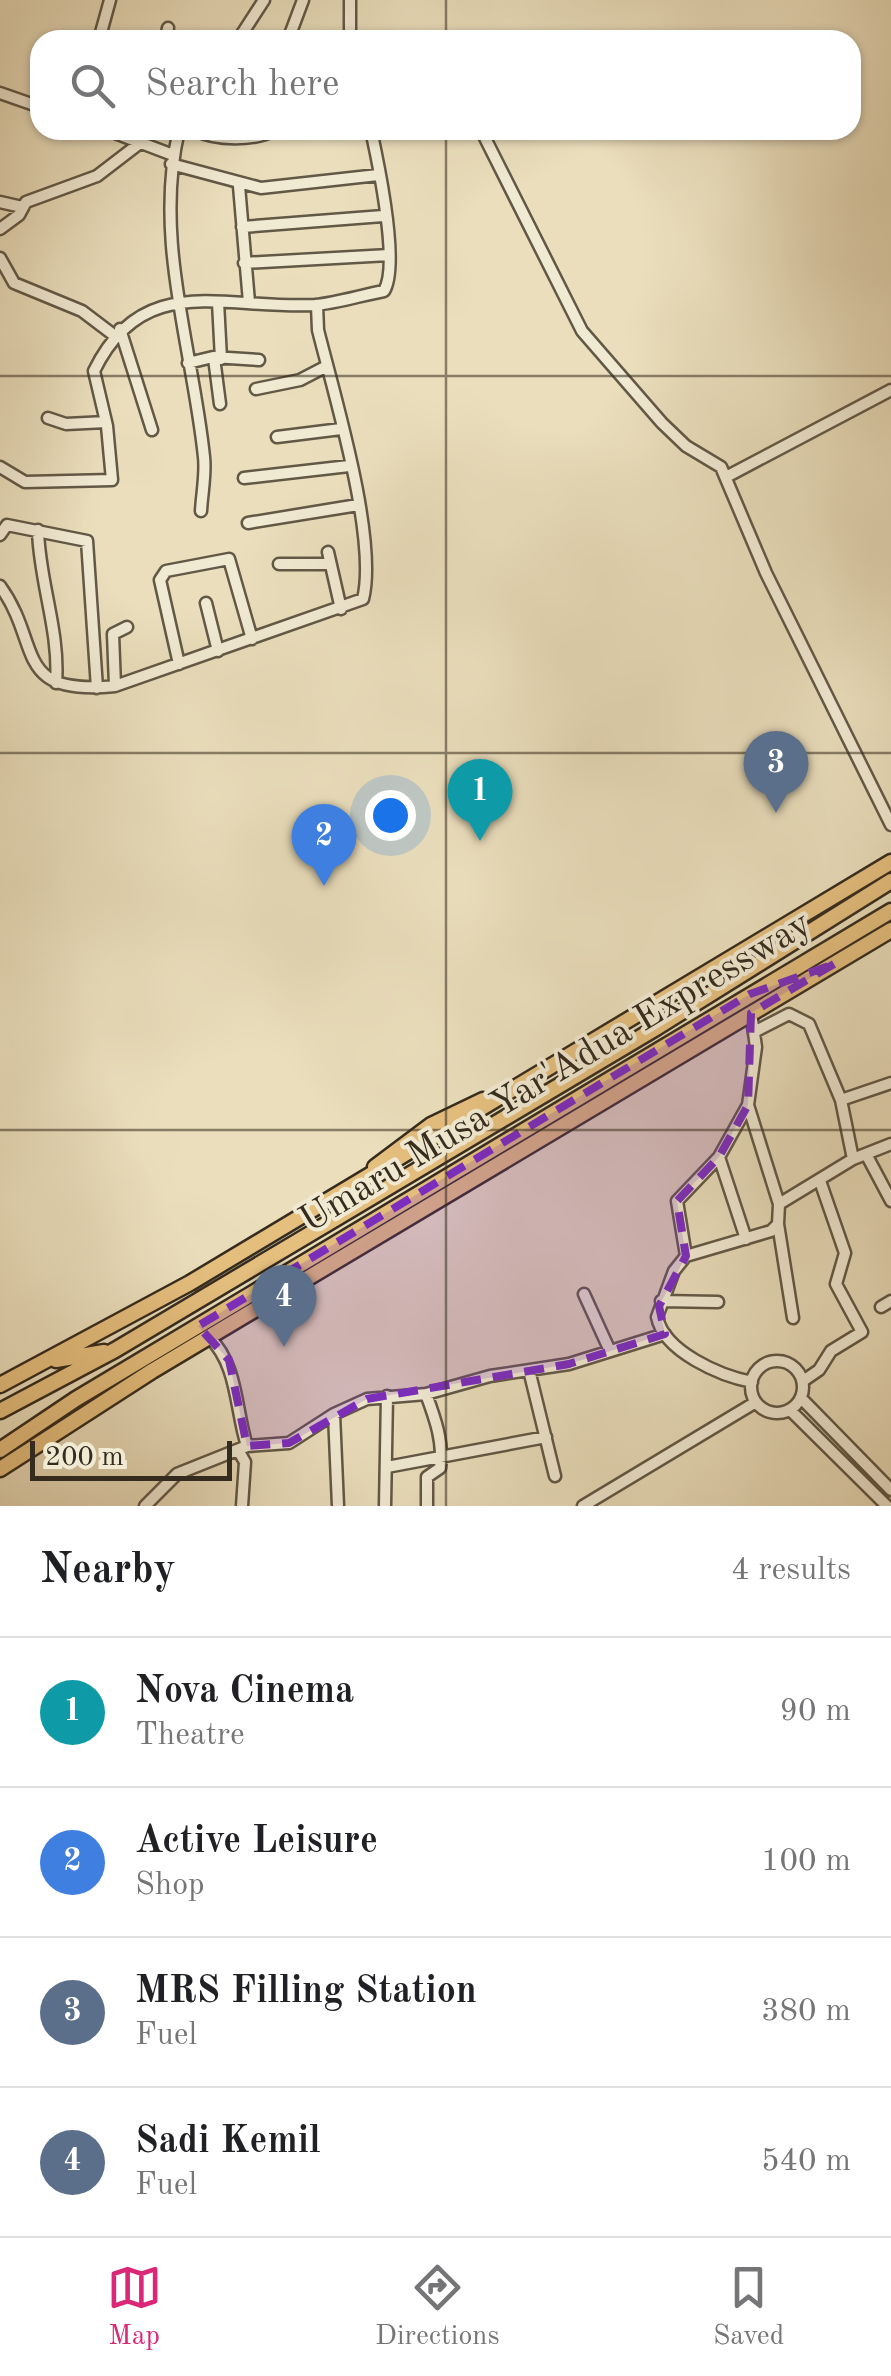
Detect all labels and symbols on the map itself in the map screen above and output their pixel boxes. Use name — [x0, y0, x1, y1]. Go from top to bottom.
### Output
pin: 3 — [744, 730, 808, 813]
pin: 1 — [448, 758, 512, 841]
your location — [365, 790, 416, 841]
pin: 2 — [292, 804, 356, 886]
street label: Umaru Musa Yar'Adua Expressway — [294, 905, 818, 1241]
pin: 4 — [252, 1264, 316, 1347]
scale bar — [30, 1436, 232, 1480]

